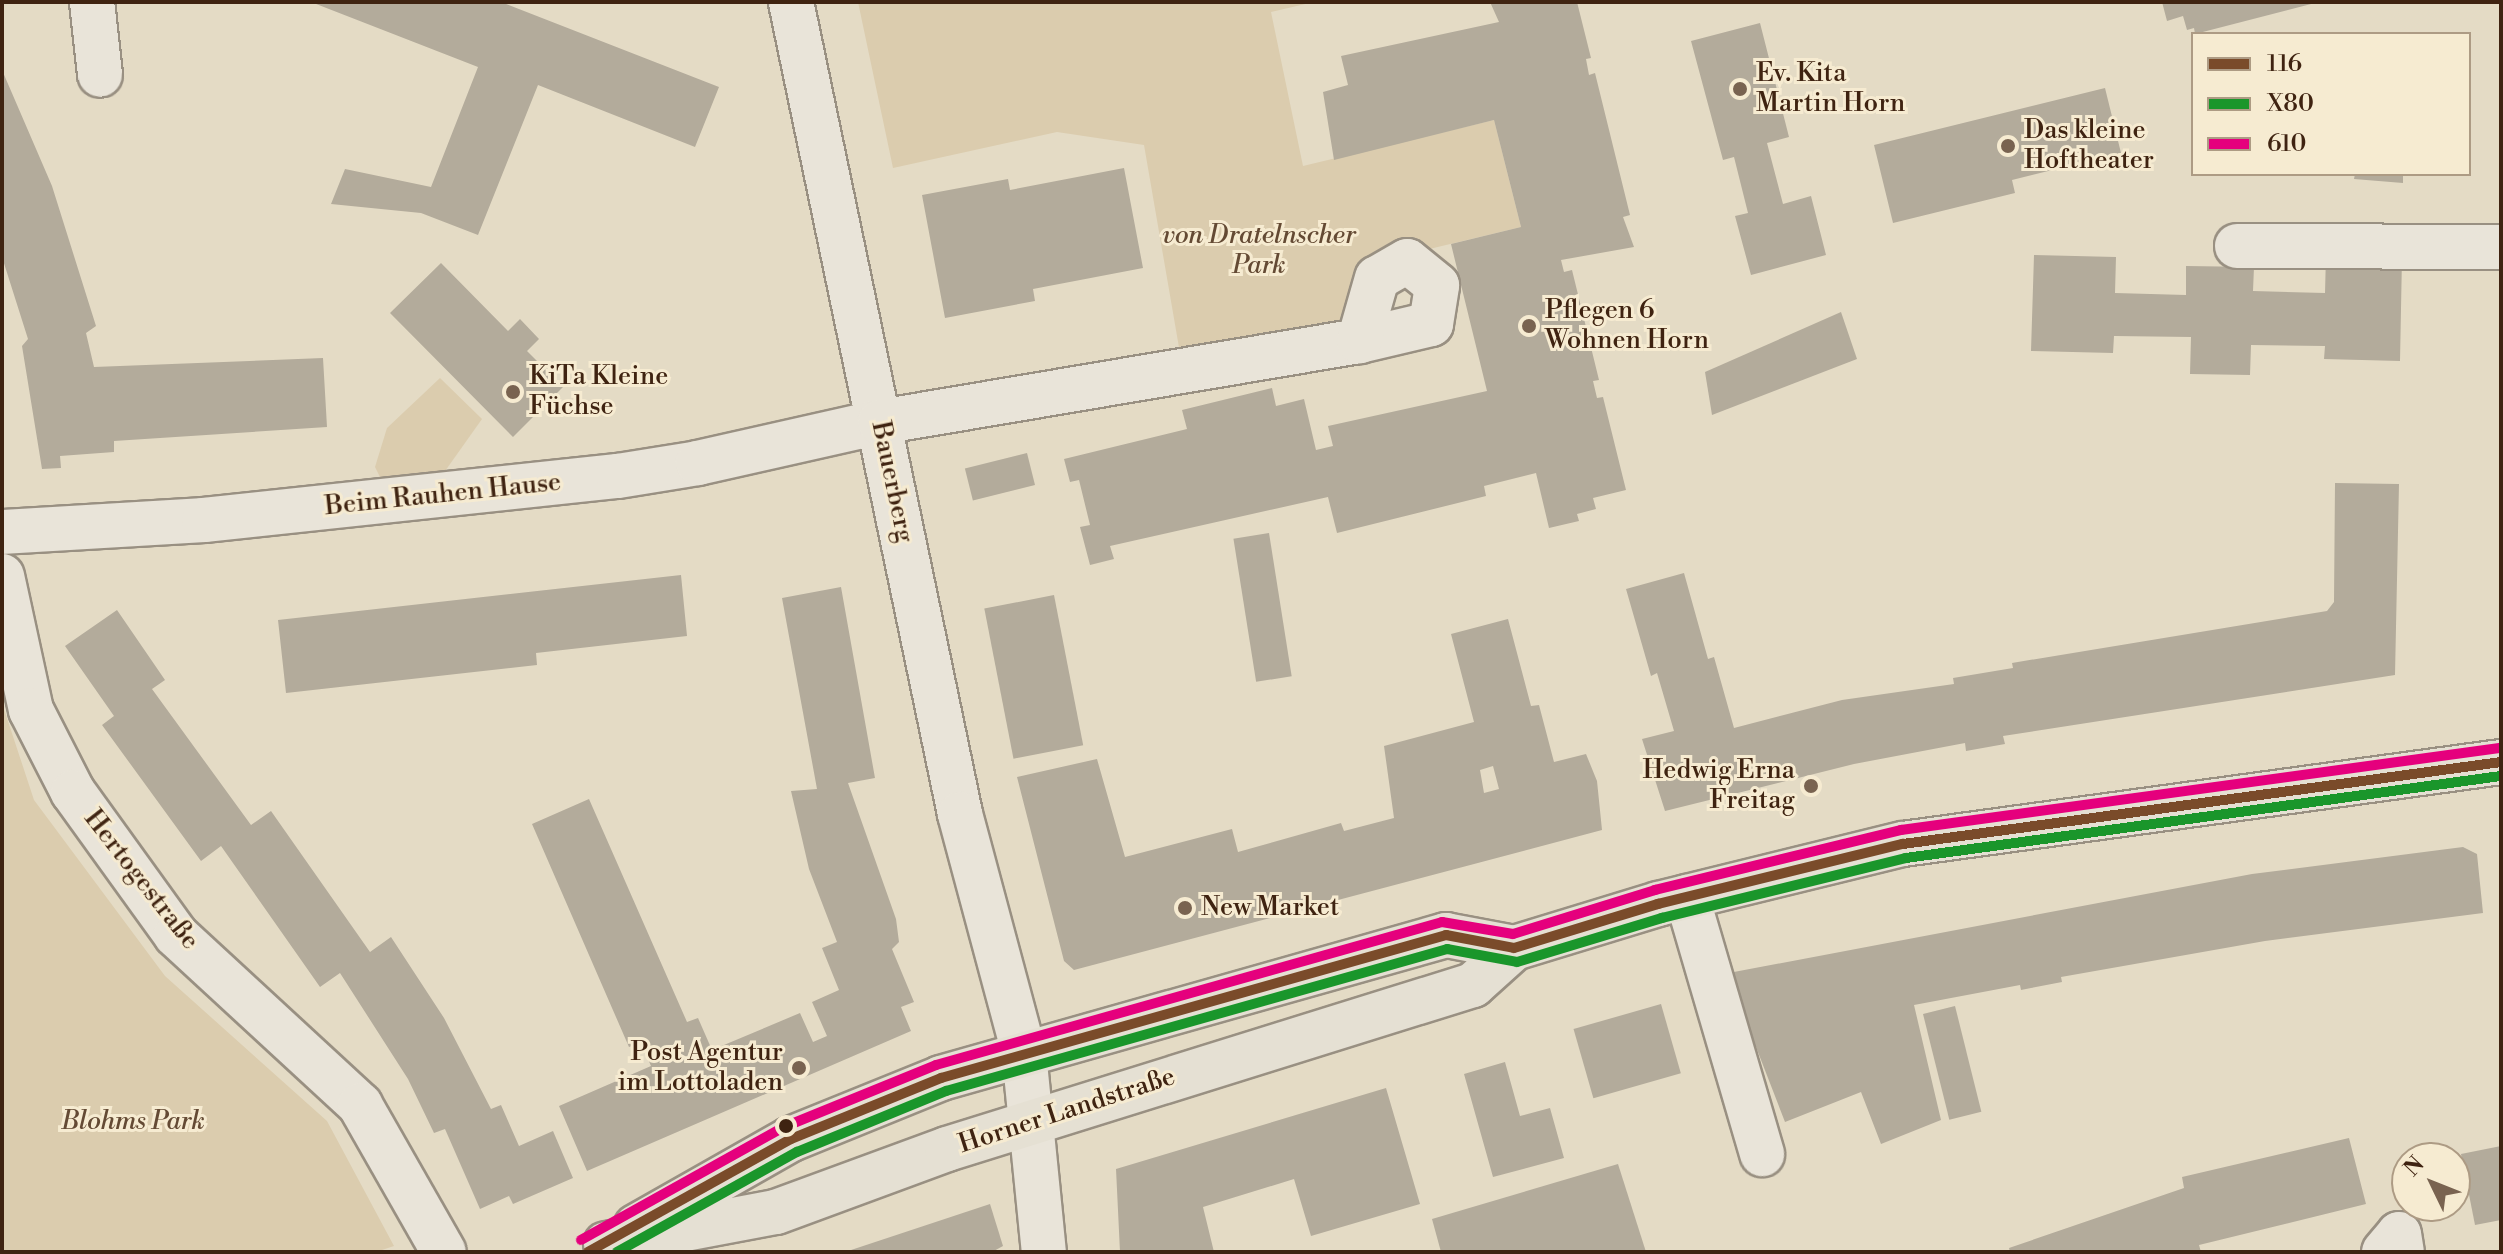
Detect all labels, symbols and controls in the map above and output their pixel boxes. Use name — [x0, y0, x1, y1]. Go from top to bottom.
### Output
legend — [2191, 32, 2471, 176]
text: 116 — [2267, 49, 2302, 79]
place label: Ev. Kita Martin Horn — [1756, 58, 1905, 120]
marker: Ev. Kita Martin Horn — [1731, 80, 1749, 98]
text: X80 — [2267, 89, 2314, 119]
place label: Das kleine Hoftheater — [2024, 115, 2154, 176]
text: 610 — [2267, 129, 2306, 159]
marker: Das kleine Hoftheater — [1999, 137, 2017, 155]
park label: von Dratelnscher Park — [1162, 220, 1356, 282]
place label: Pflegen 6 Wohnen Horn — [1545, 295, 1709, 356]
marker: Pflegen 6 Wohnen Horn — [1520, 317, 1538, 335]
place label: KiTa Kleine Füchse — [529, 361, 668, 422]
marker: KiTa Kleine Füchse — [504, 383, 522, 401]
street label: Bauerberg — [864, 419, 920, 545]
street label: Beim Rauhen Hause — [323, 467, 563, 523]
place label: Hedwig Erna Freitag — [1642, 755, 1795, 816]
marker: Hedwig Erna Freitag — [1802, 777, 1820, 795]
street label: Hertogestraße — [77, 804, 205, 956]
place label: New Market — [1201, 892, 1339, 924]
marker: New Market — [1176, 899, 1194, 917]
place label: Post Agentur im Lottoladen — [618, 1037, 783, 1098]
marker: Post Agentur im Lottoladen — [790, 1059, 808, 1077]
street label: Horner Landstraße — [955, 1061, 1179, 1161]
park label: Blohms Park — [61, 1106, 205, 1138]
unlabelled marker — [778, 1118, 794, 1134]
north arrow — [2391, 1142, 2471, 1222]
text: N — [2399, 1151, 2430, 1182]

